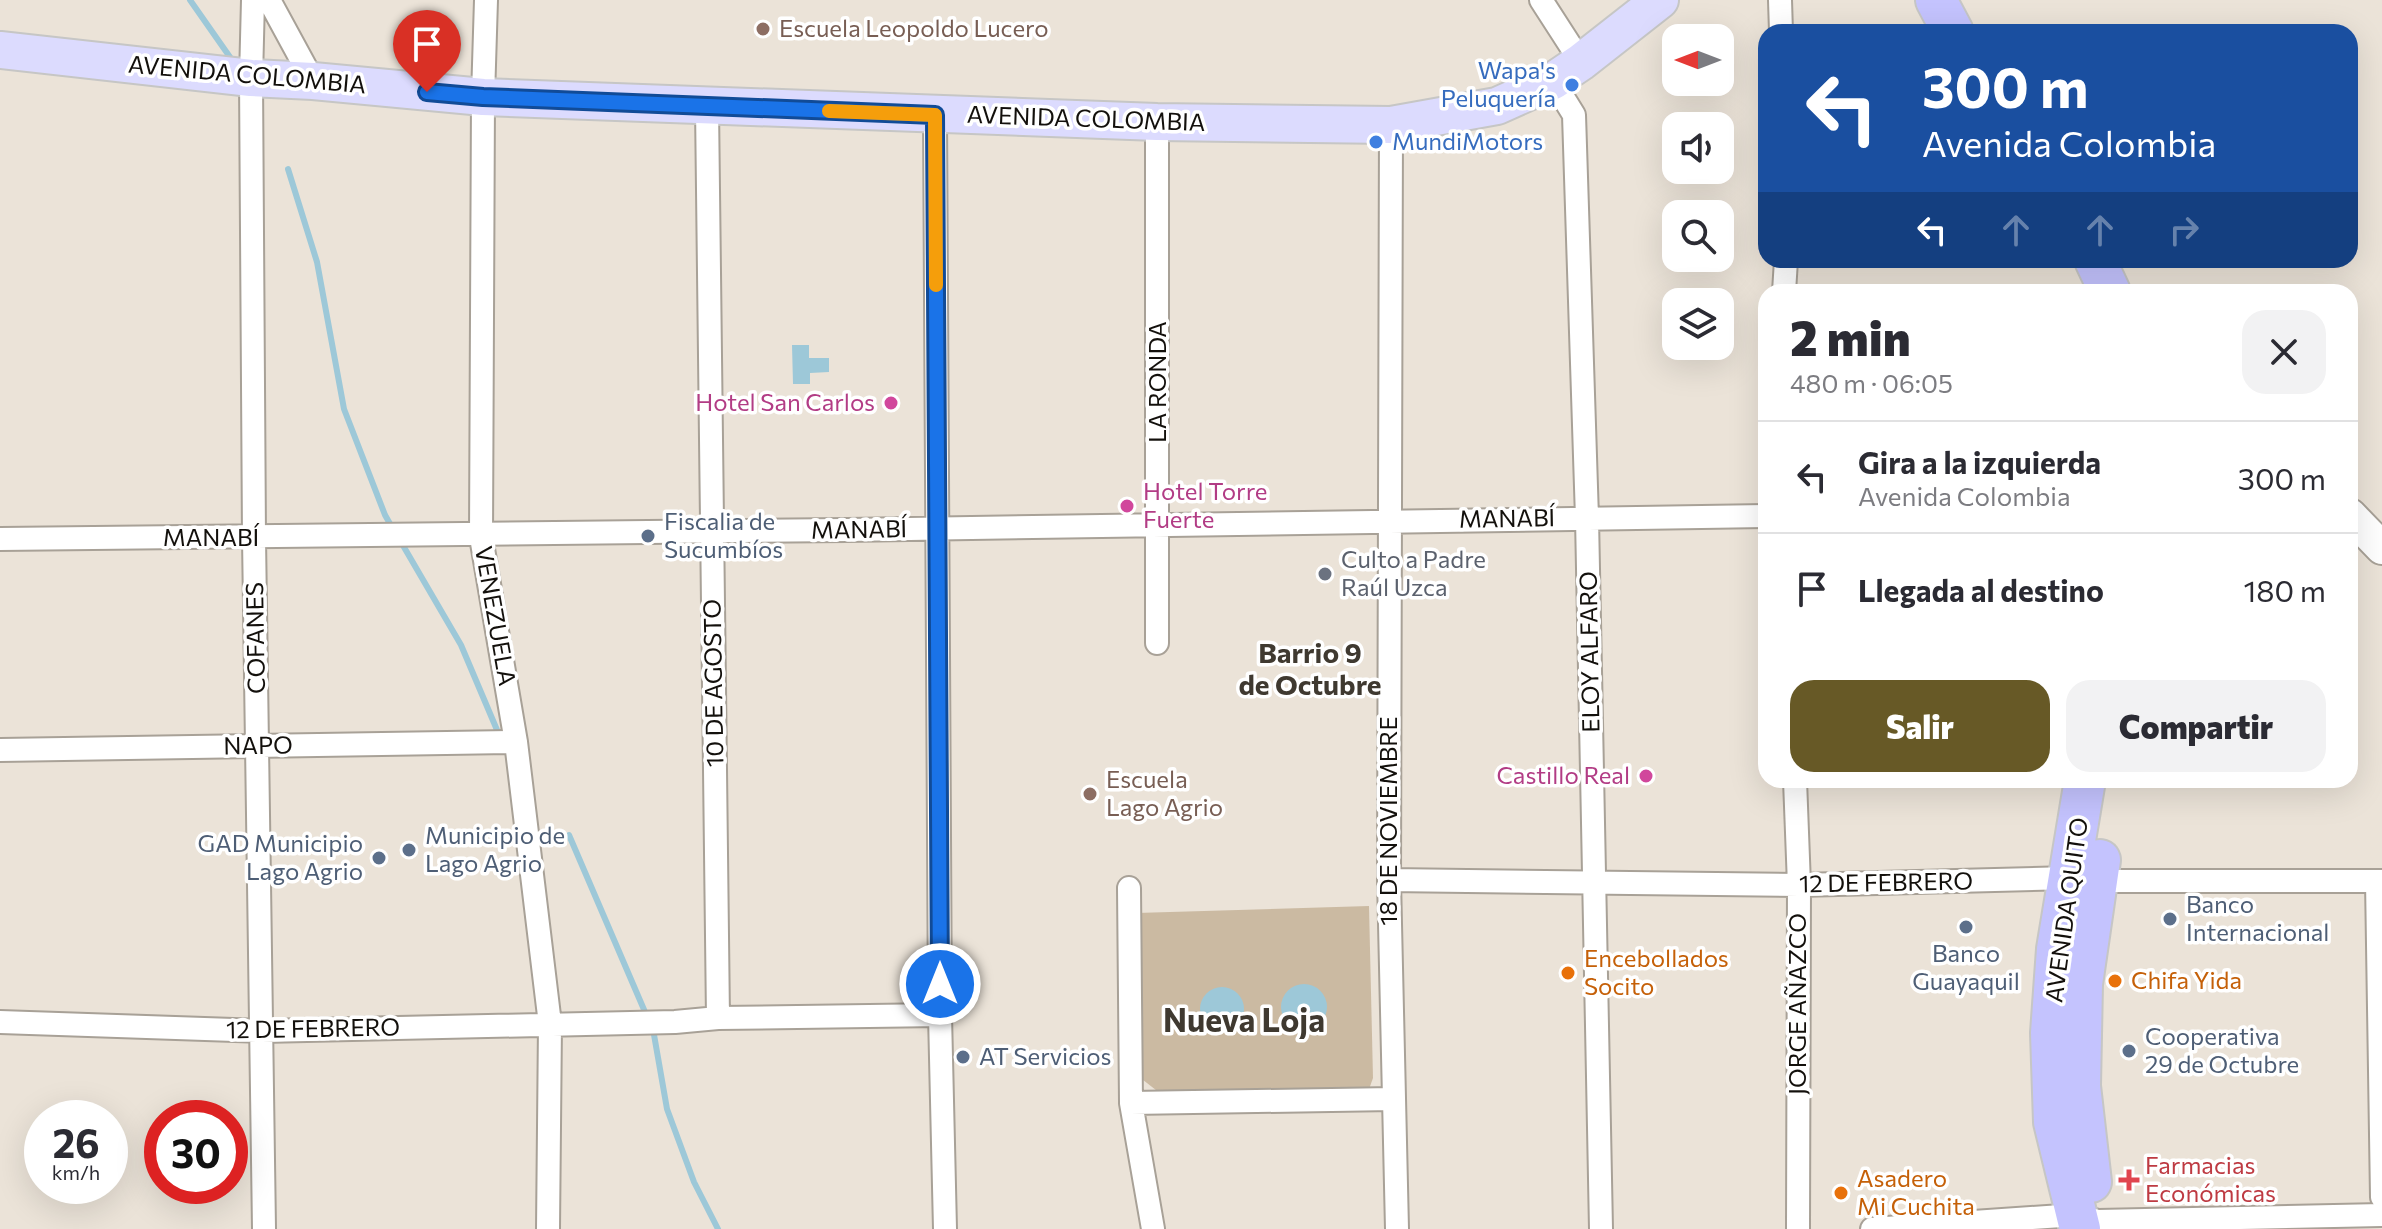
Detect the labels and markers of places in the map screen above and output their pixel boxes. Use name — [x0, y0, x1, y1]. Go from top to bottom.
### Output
pin — [393, 10, 461, 92]
place label: Escuela Leopoldo Lucero — [779, 13, 1049, 42]
marker: Escuela Leopoldo Lucero — [754, 20, 772, 38]
place label: Wapa's Peluquería — [1441, 55, 1556, 112]
marker: Wapa's Peluquería — [1563, 76, 1581, 94]
place label: MundiMotors — [1392, 126, 1543, 155]
marker: MundiMotors — [1367, 133, 1385, 151]
place label: Hotel San Carlos — [695, 387, 875, 416]
marker: Hotel San Carlos — [882, 394, 900, 412]
place label: Hotel Torre Fuerte — [1143, 476, 1267, 533]
marker: Hotel Torre Fuerte — [1118, 497, 1136, 515]
place label: Fiscalia de Sucumbíos — [664, 506, 783, 563]
marker: Fiscalia de Sucumbíos — [639, 527, 657, 545]
place label: Culto a Padre Raúl Uzca — [1341, 544, 1486, 601]
marker: Culto a Padre Raúl Uzca — [1316, 565, 1334, 583]
place label: Castillo Real — [1496, 760, 1630, 789]
place label: Escuela Lago Agrio — [1106, 764, 1223, 821]
marker: Castillo Real — [1637, 767, 1655, 785]
marker: Escuela Lago Agrio — [1081, 785, 1099, 803]
place label: Municipio de Lago Agrio — [425, 820, 565, 877]
place label: GAD Municipio Lago Agrio — [198, 828, 363, 885]
marker: Municipio de Lago Agrio — [400, 841, 418, 859]
marker: GAD Municipio Lago Agrio — [370, 849, 388, 867]
place label: Banco Internacional — [2186, 889, 2329, 946]
marker: Banco Internacional — [2161, 910, 2179, 928]
marker: Banco Guayaquil — [1957, 918, 1975, 936]
place label: Banco Guayaquil — [1912, 938, 2020, 995]
place label: Encebollados Socito — [1584, 943, 1729, 1000]
marker: Encebollados Socito — [1559, 964, 1577, 982]
place label: Chifa Yida — [2131, 965, 2242, 994]
marker: Chifa Yida — [2106, 972, 2124, 990]
place label: Cooperativa 29 de Octubre — [2145, 1021, 2299, 1078]
place label: AT Servicios — [979, 1041, 1111, 1070]
marker: Cooperativa 29 de Octubre — [2120, 1042, 2138, 1060]
marker: AT Servicios — [954, 1048, 972, 1066]
place label: Farmacias Económicas — [2145, 1150, 2276, 1207]
place label: Asadero Mi Cuchita — [1857, 1163, 1975, 1220]
marker: Farmacias Económicas — [2120, 1171, 2138, 1189]
marker: Asadero Mi Cuchita — [1832, 1184, 1850, 1202]

